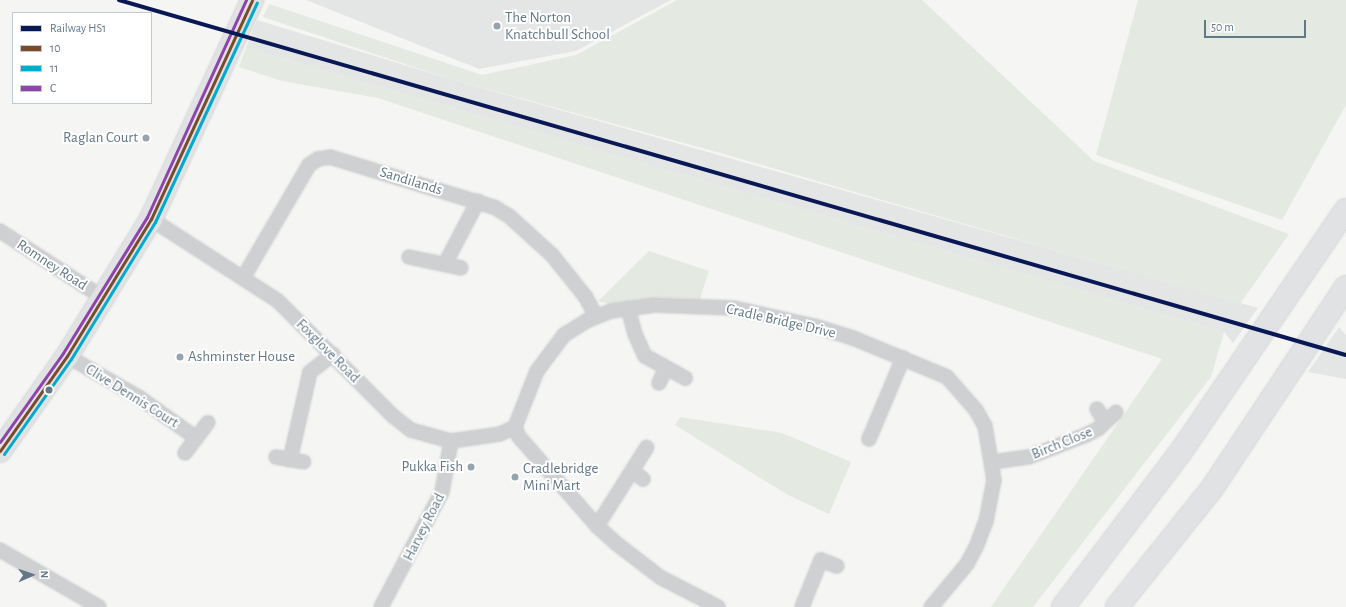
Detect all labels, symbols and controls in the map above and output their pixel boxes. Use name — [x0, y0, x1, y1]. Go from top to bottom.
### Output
place label: The Norton Knatchbull School — [505, 8, 610, 43]
legend — [12, 12, 152, 104]
scale bar — [1206, 12, 1308, 38]
marker: The Norton Knatchbull School — [492, 21, 502, 31]
text: 50 m — [1211, 21, 1234, 33]
text: Railway HS1 — [50, 22, 106, 34]
text: 10 — [50, 42, 60, 54]
text: 11 — [50, 62, 58, 74]
text: C — [50, 82, 56, 94]
place label: Raglan Court — [63, 129, 138, 147]
marker: Raglan Court — [141, 133, 151, 143]
street label: Sandilands — [378, 163, 444, 199]
street label: Romney Road — [13, 236, 91, 294]
street label: Cradle Bridge Drive — [724, 300, 838, 342]
street label: Foxglove Road — [292, 315, 364, 387]
place label: Ashminster House — [188, 348, 295, 366]
marker: Ashminster House — [175, 352, 185, 362]
street label: Clive Dennis Court — [82, 360, 182, 432]
unlabelled marker — [44, 385, 54, 395]
street label: Birch Close — [1029, 423, 1095, 463]
place label: Pukka Fish — [401, 458, 463, 476]
place label: Cradlebridge Mini Mart — [523, 459, 599, 494]
marker: Pukka Fish — [466, 462, 476, 472]
marker: Cradlebridge Mini Mart — [510, 472, 520, 482]
street label: Harvey Road — [399, 490, 449, 564]
north arrow — [12, 555, 52, 595]
text: N — [39, 571, 50, 579]

